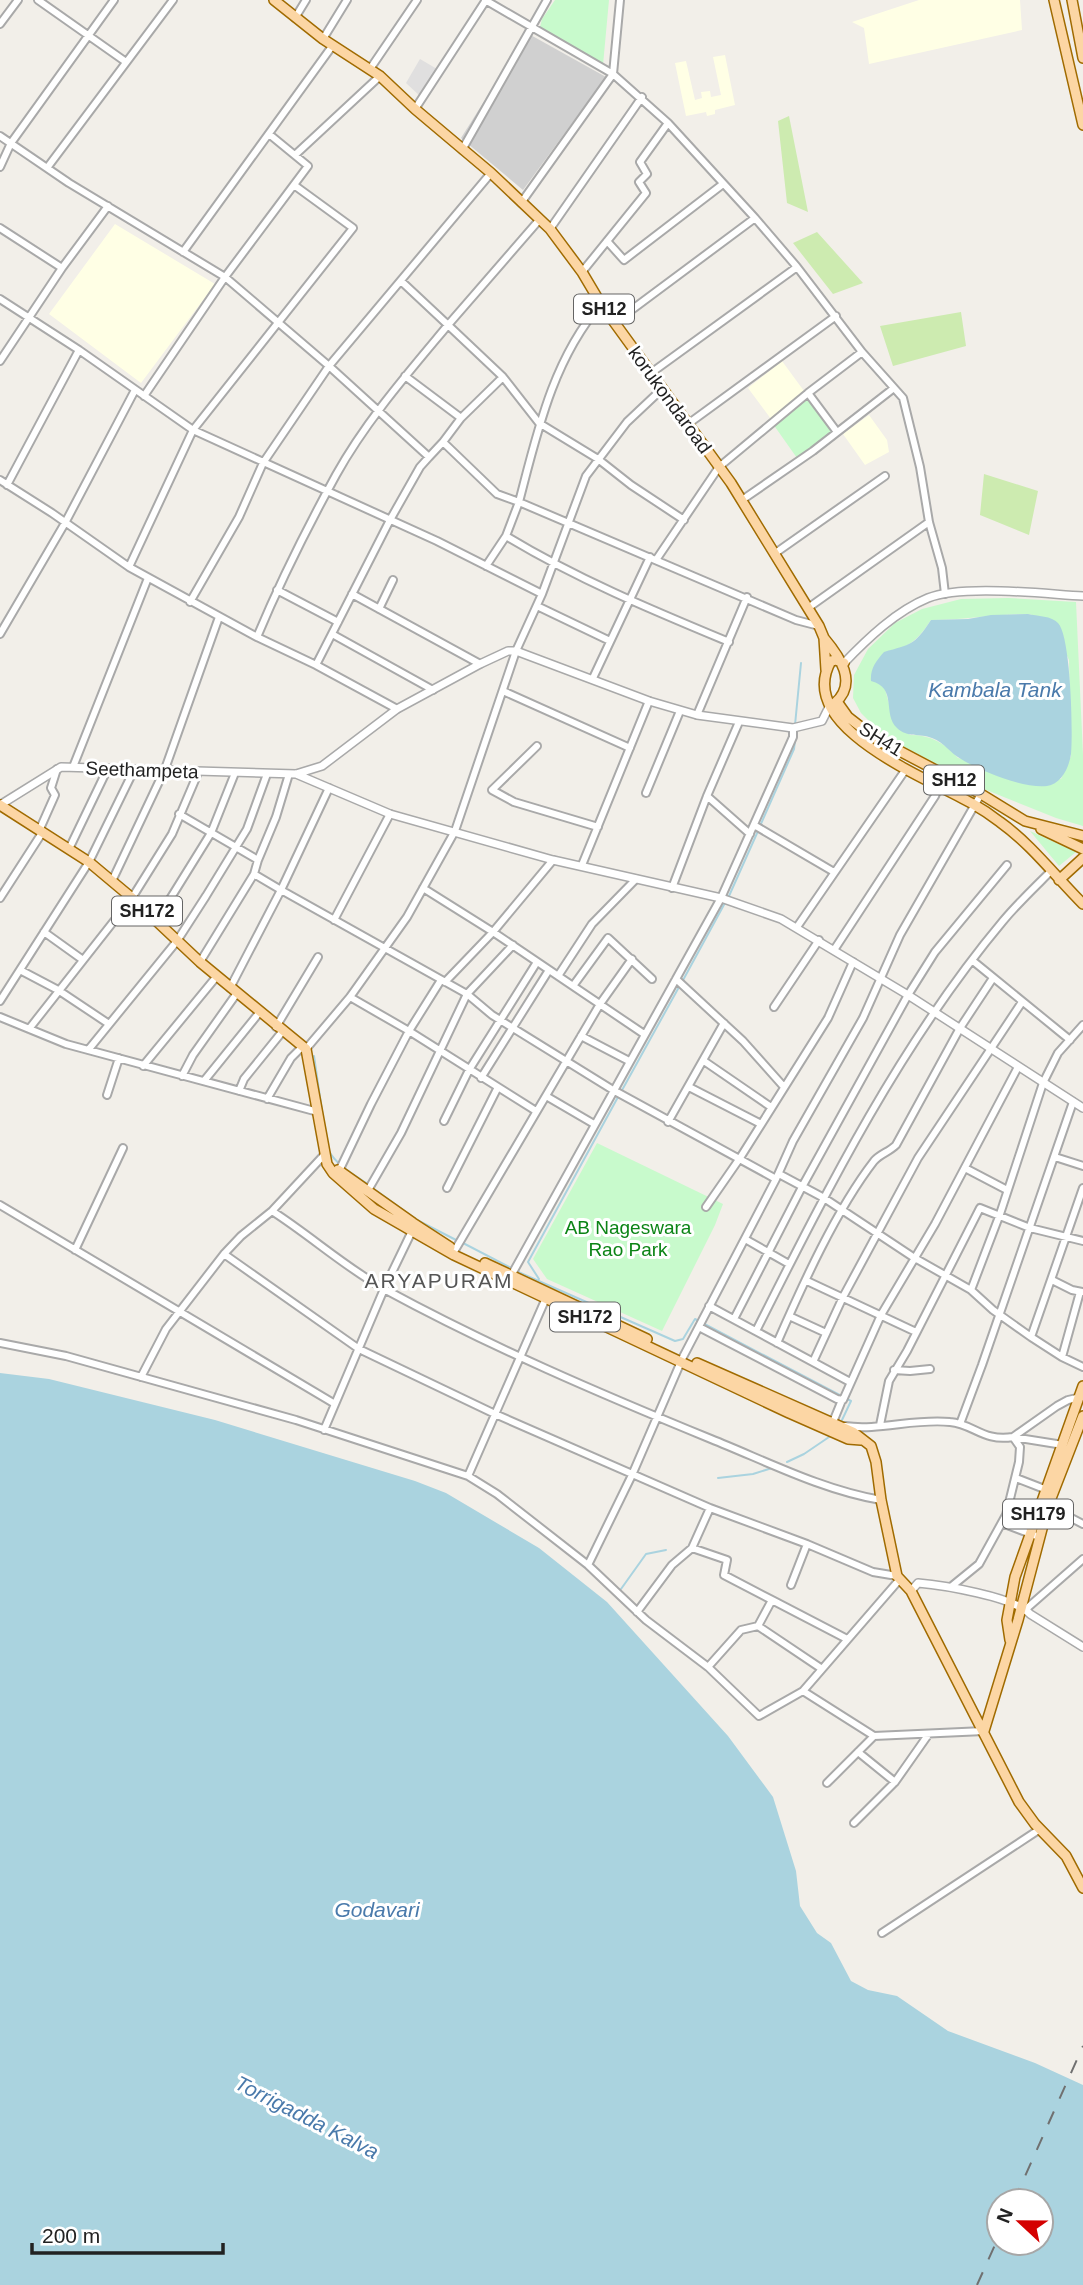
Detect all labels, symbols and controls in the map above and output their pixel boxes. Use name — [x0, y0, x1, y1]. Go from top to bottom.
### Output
road number: SH12 — [574, 295, 634, 324]
street label: korukondaroad — [624, 343, 716, 457]
water label: Kambala Tank — [928, 678, 1063, 701]
street label: SH41 — [855, 718, 907, 760]
street label: Seethampeta — [85, 758, 199, 782]
road number: SH12 — [924, 766, 984, 794]
road number: SH172 — [112, 896, 182, 926]
park label: AB Nageswara Rao Park — [565, 1217, 692, 1260]
district label: ARYAPURAM — [364, 1269, 514, 1292]
road number: SH172 — [550, 1302, 620, 1332]
road number: SH179 — [1003, 1499, 1073, 1528]
water label: Godavari — [334, 1898, 421, 1921]
water label: Torrigadda Kalva — [231, 2071, 383, 2163]
north arrow — [985, 2187, 1055, 2257]
text: N — [992, 2206, 1017, 2226]
scale bar — [32, 2212, 222, 2256]
text: 200 m — [42, 2224, 100, 2247]

